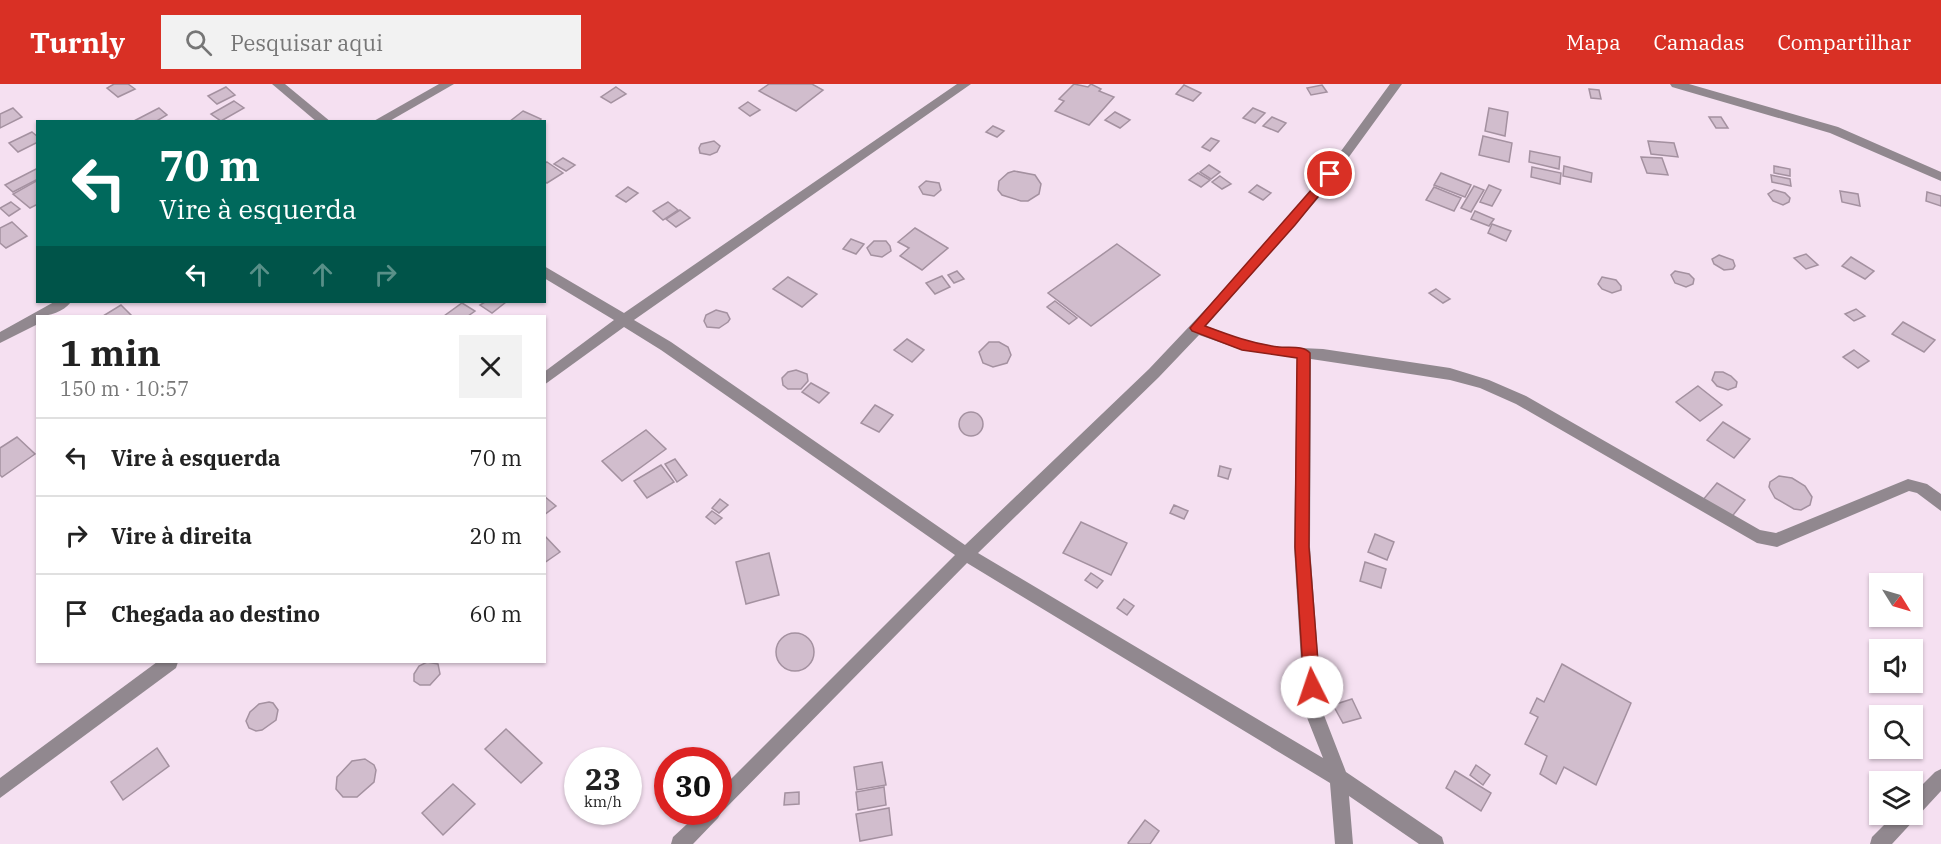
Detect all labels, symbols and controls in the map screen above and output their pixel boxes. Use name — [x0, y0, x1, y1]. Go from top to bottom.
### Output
search box — [161, 15, 581, 69]
text: Turnly — [30, 24, 125, 61]
icon: search — [182, 26, 215, 59]
text: Pesquisar aqui — [230, 28, 383, 57]
text: Mapa — [1566, 28, 1621, 56]
text: Camadas — [1654, 28, 1744, 56]
text: Compartilhar — [1777, 28, 1911, 56]
text: 70 m — [159, 138, 260, 193]
icon: left — [60, 144, 138, 222]
pin — [1304, 148, 1355, 199]
icon: arrive — [1313, 157, 1346, 190]
text: Vire à esquerda — [159, 191, 357, 226]
icon: left — [180, 258, 213, 291]
icon: ahead — [243, 258, 276, 291]
icon: ahead — [306, 258, 339, 291]
icon: right — [369, 258, 402, 291]
text: 1 min — [60, 329, 161, 376]
button: close — [459, 335, 522, 398]
text: 150 m · 10:57 — [60, 375, 189, 402]
icon: left — [60, 441, 93, 474]
text: Vire à esquerda — [111, 443, 281, 472]
text: 70 m — [470, 443, 522, 472]
icon: right — [60, 519, 93, 552]
text: Vire à direita — [111, 521, 252, 550]
text: 20 m — [470, 521, 522, 550]
north arrow — [1869, 573, 1923, 627]
map controls — [1869, 573, 1923, 825]
icon: arrive — [60, 597, 93, 630]
text: Chegada ao destino — [111, 599, 320, 628]
text: 60 m — [470, 599, 522, 628]
button: sound — [1869, 639, 1923, 693]
position arrow — [1280, 655, 1344, 719]
button: search — [1869, 705, 1923, 759]
speed limit sign: 30 — [654, 747, 732, 825]
text: 23 — [585, 759, 621, 798]
button: layers — [1869, 771, 1923, 825]
text: km/h — [584, 792, 622, 811]

